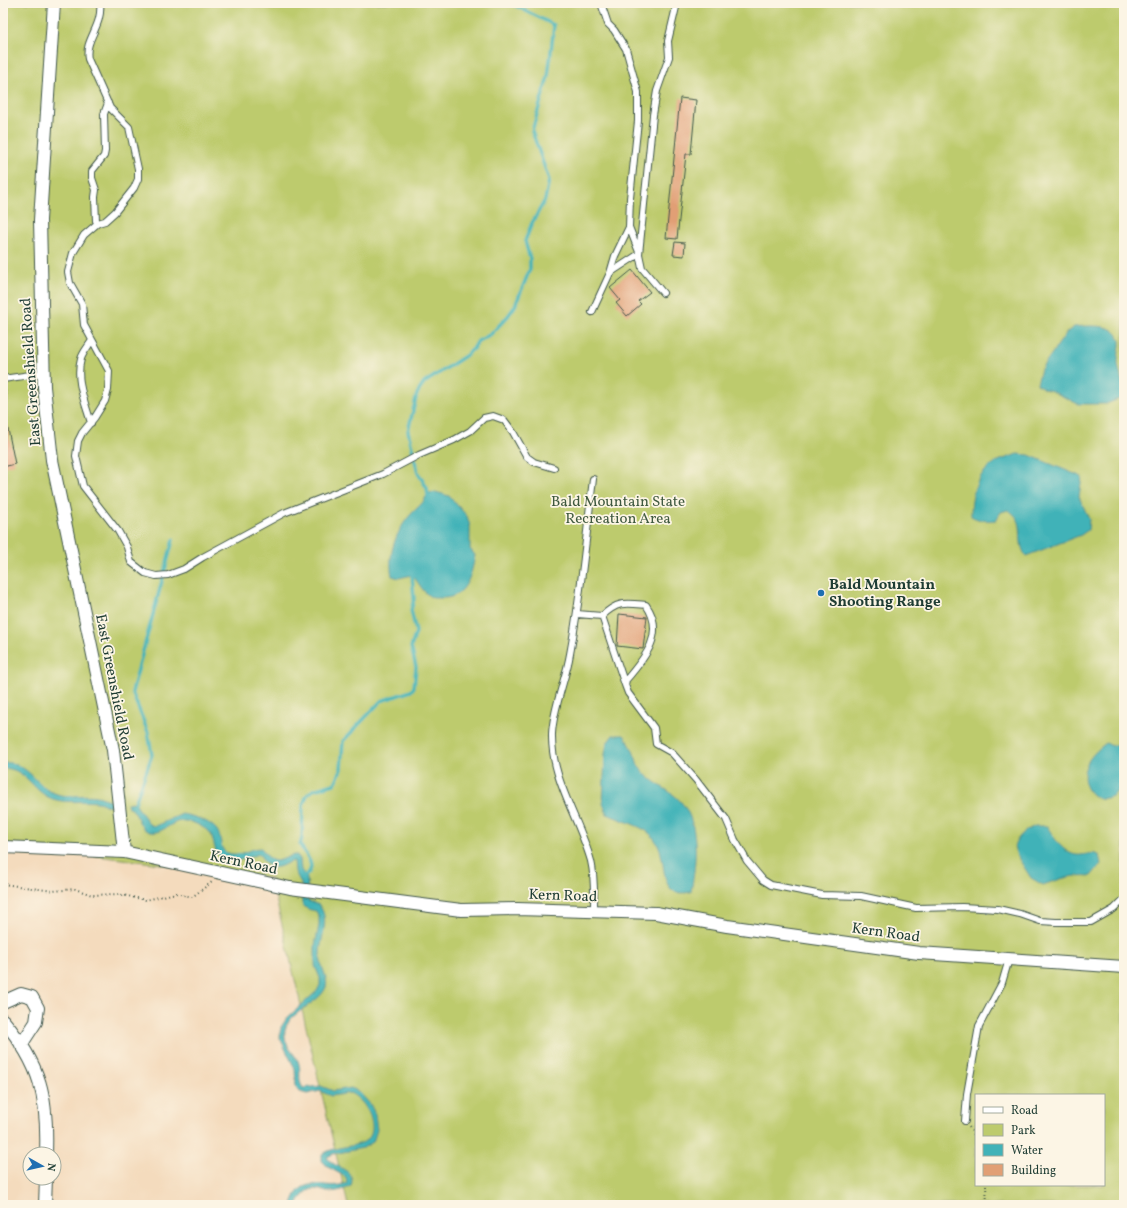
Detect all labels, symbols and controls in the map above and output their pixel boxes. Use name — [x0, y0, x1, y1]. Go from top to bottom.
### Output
street label: East Greenshield Road — [16, 297, 47, 447]
park label: Bald Mountain State Recreation Area — [551, 492, 685, 530]
place label: Bald Mountain Shooting Range — [829, 575, 941, 613]
marker: Bald Mountain Shooting Range — [816, 588, 826, 598]
street label: East Greenshield Road — [89, 612, 138, 762]
street label: Kern Road — [208, 846, 280, 881]
street label: Kern Road — [528, 885, 598, 908]
street label: Kern Road — [850, 918, 921, 949]
legend — [975, 1094, 1105, 1186]
text: Road — [1011, 1103, 1038, 1119]
text: Park — [1011, 1123, 1036, 1139]
text: Water — [1011, 1143, 1043, 1159]
north arrow — [22, 1146, 62, 1186]
text: N — [42, 1162, 58, 1172]
text: Building — [1011, 1163, 1056, 1179]

